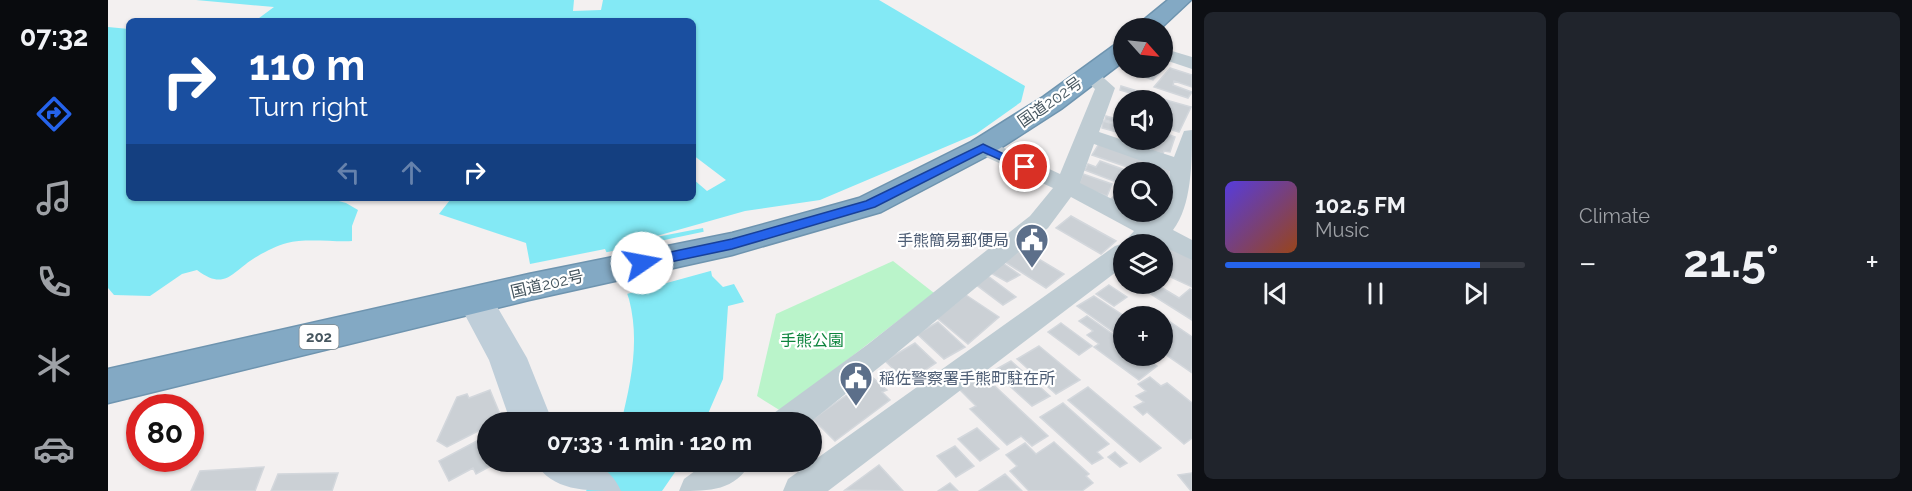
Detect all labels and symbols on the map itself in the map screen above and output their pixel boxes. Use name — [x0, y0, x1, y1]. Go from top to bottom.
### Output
north arrow — [1113, 18, 1173, 78]
street label: 国道202号 — [1014, 73, 1086, 131]
pin — [999, 141, 1050, 192]
public building icon: 手熊簡易郵便局 — [1014, 222, 1050, 269]
position arrow — [610, 231, 674, 295]
place label: 手熊簡易郵便局 — [897, 231, 1009, 250]
street label: 国道202号 — [509, 266, 585, 302]
road number: 202 — [300, 325, 338, 349]
park label: 手熊公園 — [780, 331, 844, 350]
public building icon: 稲佐警察署手熊町駐在所 — [838, 360, 874, 407]
place label: 稲佐警察署手熊町駐在所 — [879, 369, 1055, 388]
speed limit sign: 80 — [126, 394, 204, 472]

